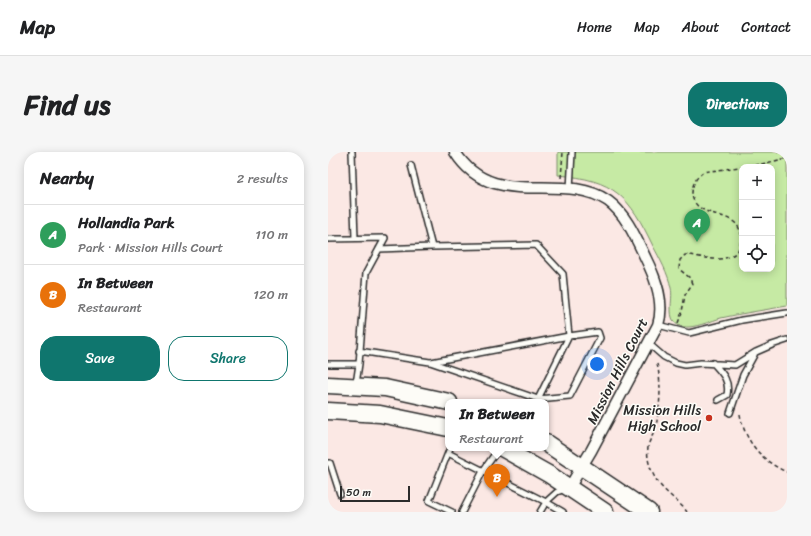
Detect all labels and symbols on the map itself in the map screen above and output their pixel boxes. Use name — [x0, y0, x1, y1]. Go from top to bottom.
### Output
pin: A — [684, 209, 710, 242]
street label: Mission Hills Court — [580, 314, 655, 429]
your location — [587, 354, 607, 374]
place label: Mission Hills High School — [623, 398, 702, 439]
marker: Mission Hills High School — [704, 413, 714, 423]
pin: B — [484, 464, 510, 497]
scale bar — [340, 484, 410, 503]

